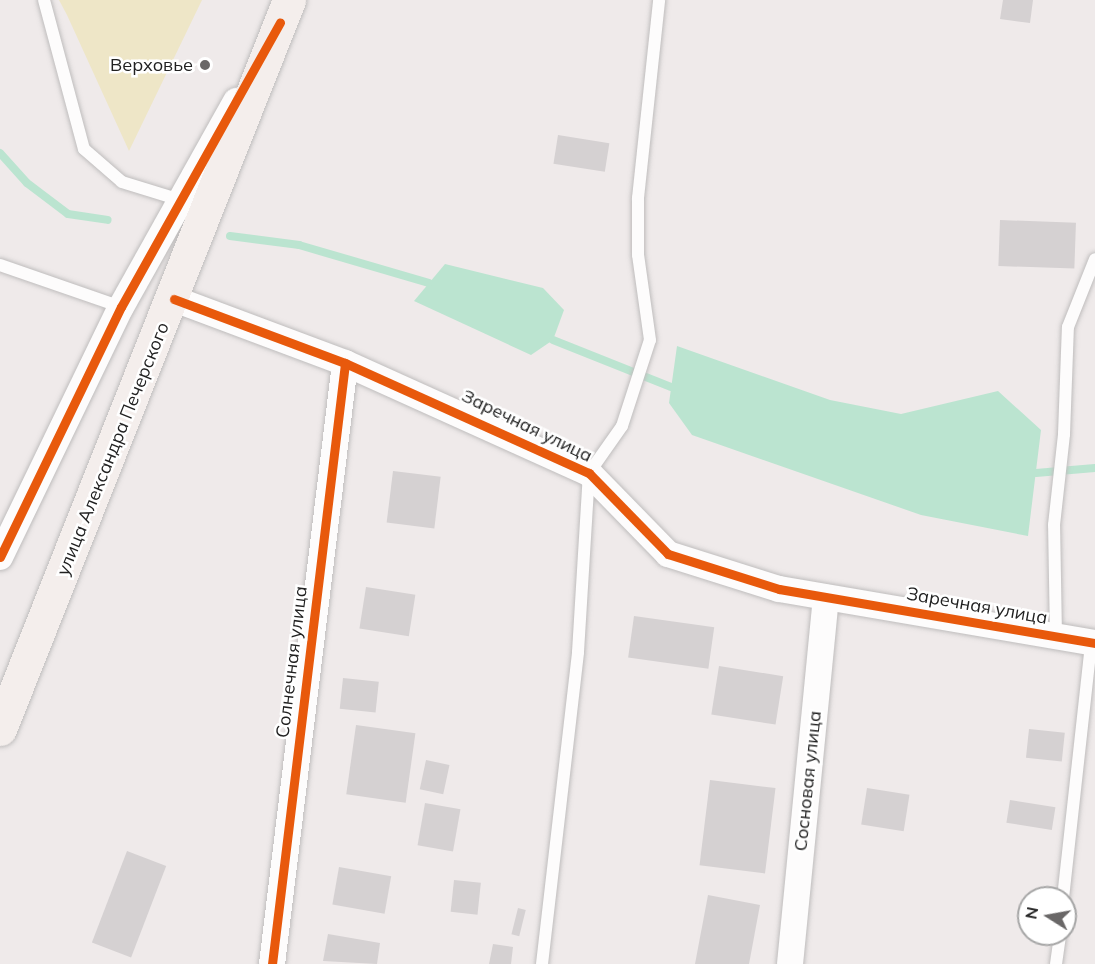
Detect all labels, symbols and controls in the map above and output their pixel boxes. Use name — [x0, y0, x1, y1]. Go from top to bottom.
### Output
place label: Верховье — [110, 54, 193, 76]
marker: Верховье — [198, 58, 212, 72]
street label: улица Александра Печерского — [52, 319, 174, 579]
street label: Заречная улица — [458, 385, 596, 467]
street label: Заречная улица — [905, 583, 1049, 629]
street label: Солнечная улица — [272, 585, 312, 739]
street label: Сосновая улица — [790, 710, 826, 852]
north arrow — [1017, 886, 1077, 946]
text: N — [1020, 905, 1042, 921]

